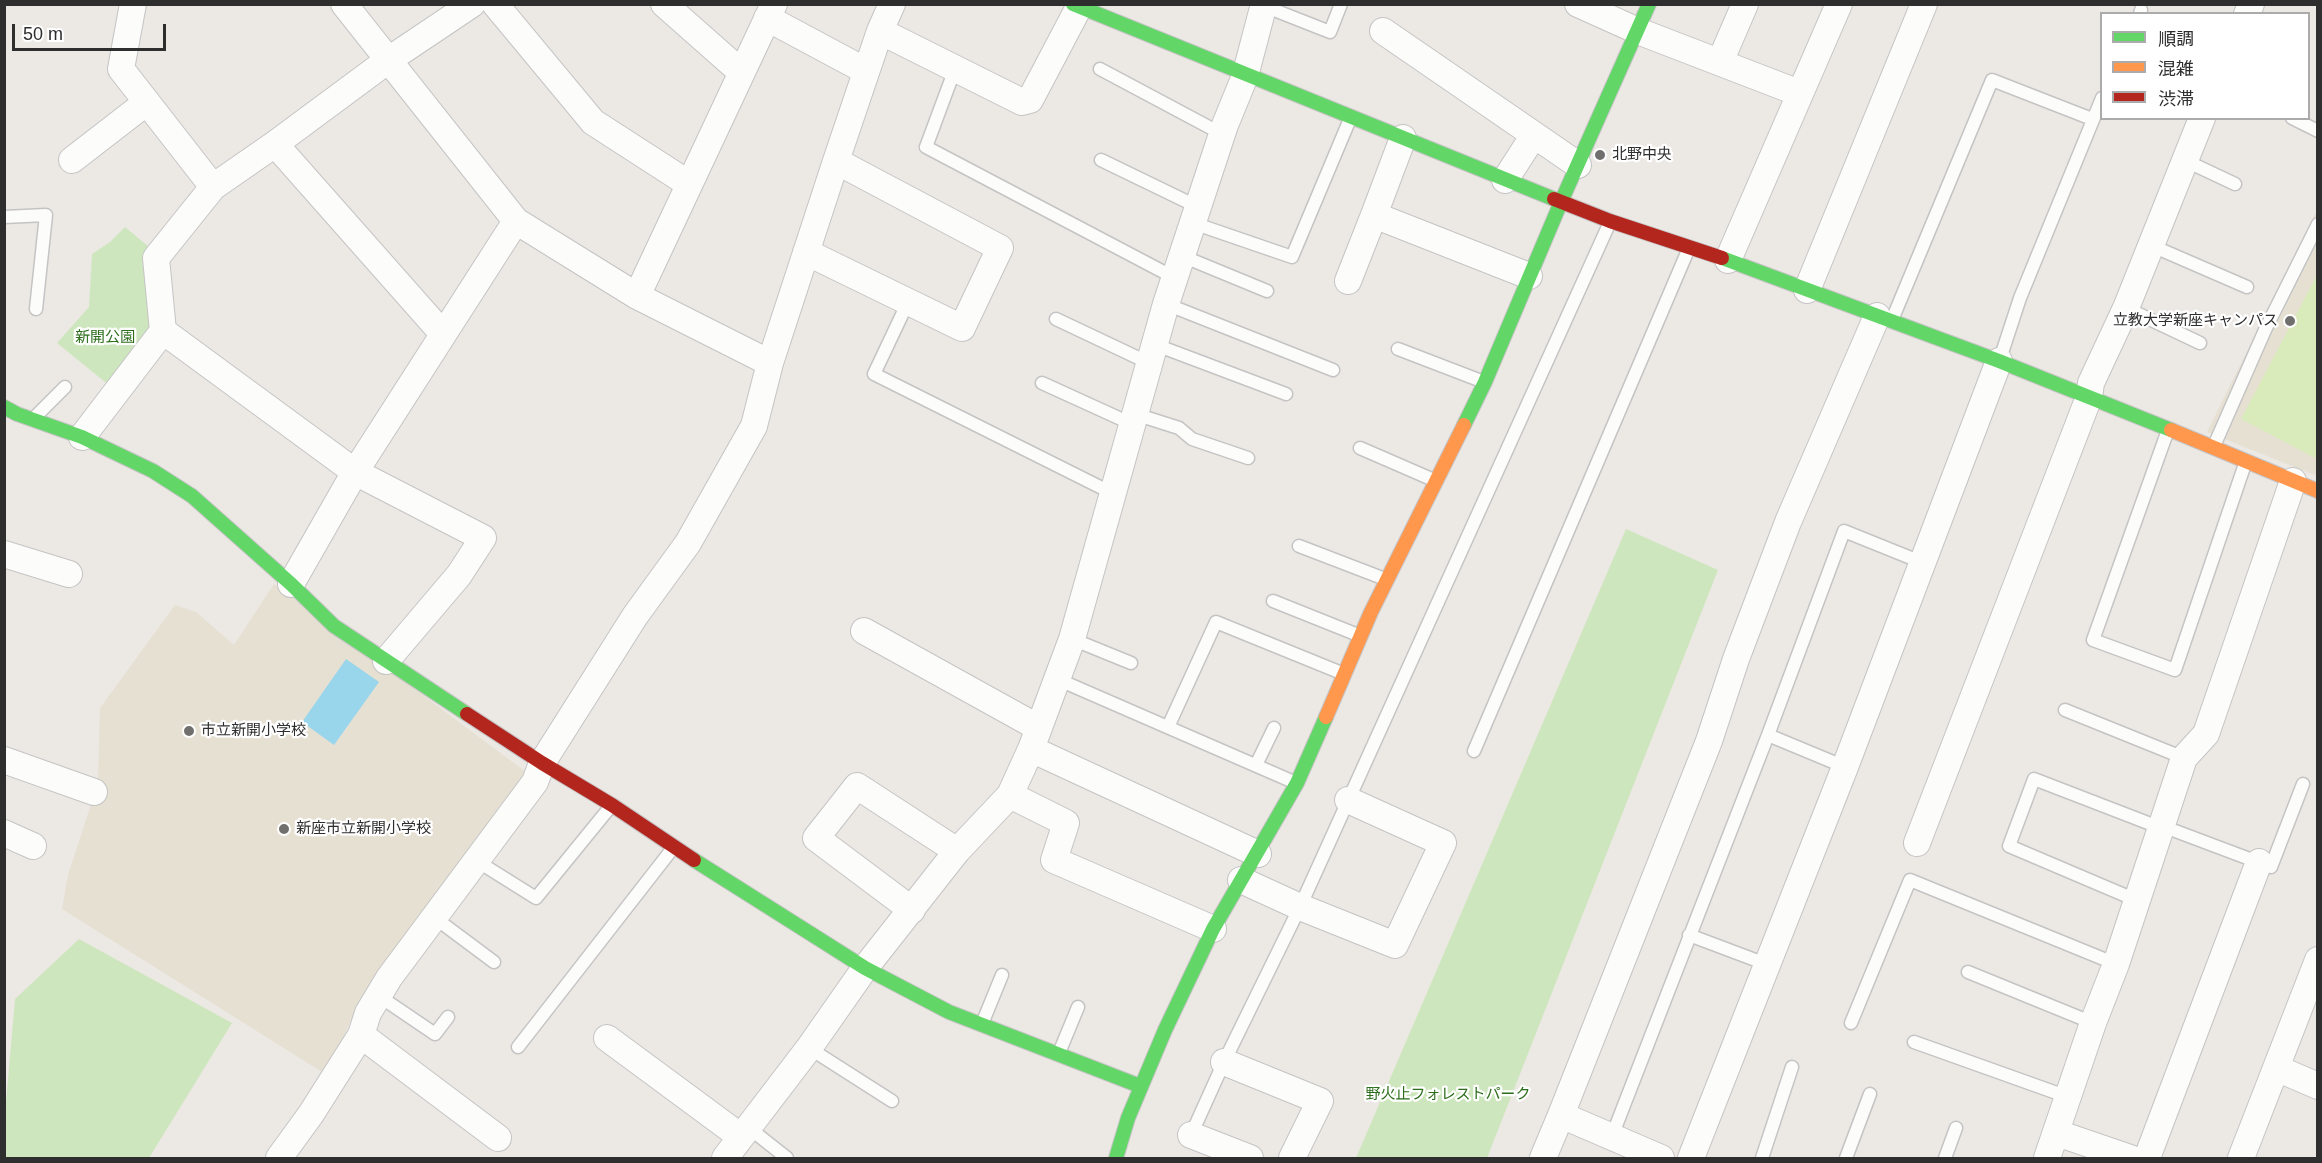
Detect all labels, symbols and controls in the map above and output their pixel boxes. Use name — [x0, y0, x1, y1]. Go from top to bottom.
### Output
scale bar — [15, 12, 170, 50]
legend — [2100, 12, 2310, 120]
text: 50 m — [23, 24, 63, 44]
text: 順調 — [2158, 29, 2194, 49]
text: 混雑 — [2158, 59, 2194, 79]
text: 渋滞 — [2158, 89, 2194, 109]
place label: 北野中央 — [1612, 146, 1672, 164]
marker: 北野中央 — [1593, 148, 1607, 162]
place label: 立教大学新座キャンパス — [2113, 312, 2278, 330]
marker: 立教大学新座キャンパス — [2283, 314, 2297, 328]
park label: 新開公園 — [75, 329, 135, 347]
place label: 市立新開小学校 — [201, 722, 306, 740]
marker: 市立新開小学校 — [182, 724, 196, 738]
place label: 新座市立新開小学校 — [296, 820, 431, 838]
marker: 新座市立新開小学校 — [277, 822, 291, 836]
park label: 野火止フォレストパーク — [1366, 1086, 1530, 1104]

